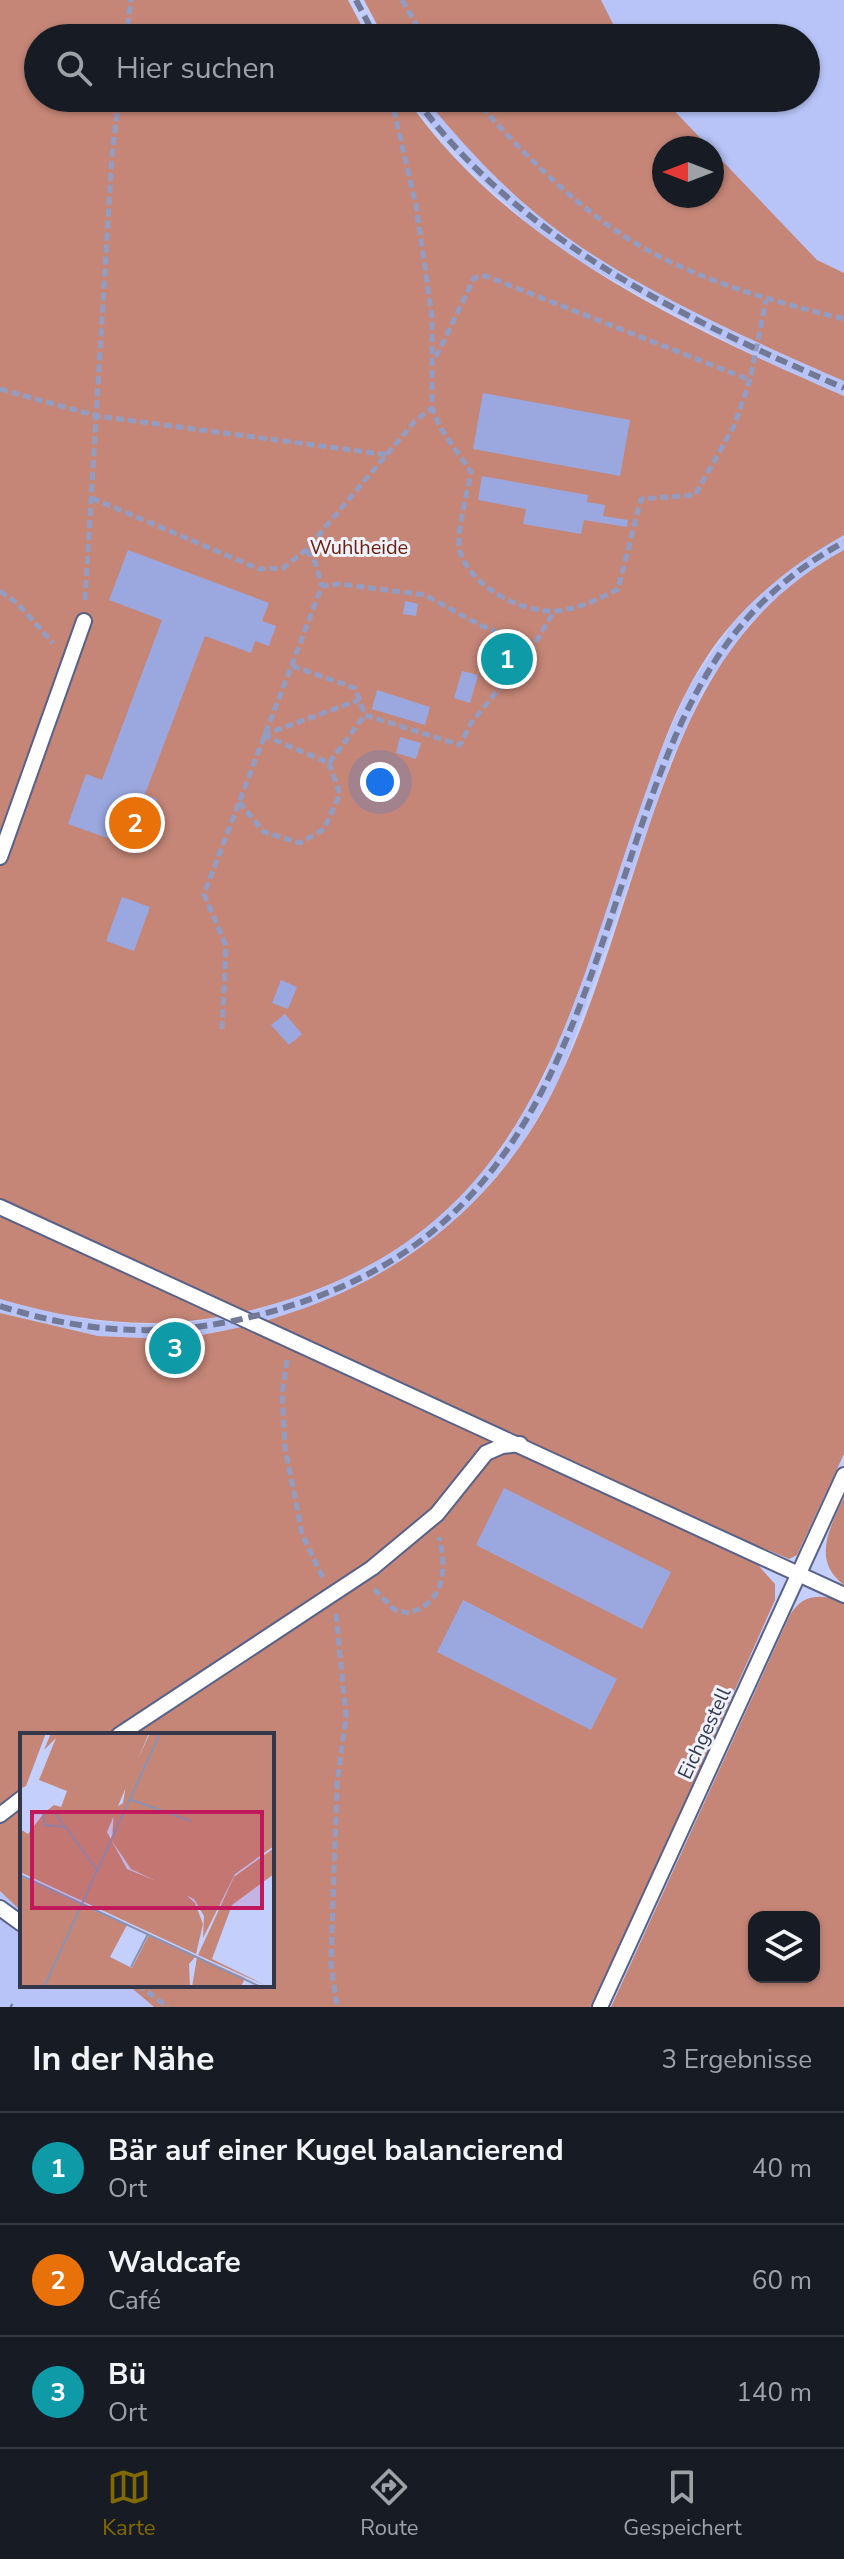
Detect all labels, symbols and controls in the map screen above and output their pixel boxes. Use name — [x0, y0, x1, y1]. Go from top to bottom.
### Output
search box — [24, 24, 820, 112]
icon: search — [52, 46, 96, 90]
text: Hier suchen — [116, 48, 275, 89]
north arrow — [652, 136, 724, 208]
park label: Wuhlheide — [310, 534, 408, 561]
pin: 1 — [481, 629, 533, 689]
your location — [360, 762, 400, 802]
pin: 2 — [109, 793, 161, 853]
pin: 3 — [149, 1318, 201, 1378]
street label: Eichgestell — [671, 1683, 737, 1783]
inset map — [20, 1733, 274, 1987]
map controls — [748, 1911, 820, 1983]
button: layers — [748, 1911, 820, 1983]
text: In der Nähe — [32, 2036, 214, 2082]
text: 3 Ergebnisse — [662, 2042, 812, 2077]
text: Bär auf einer Kugel balancierend — [108, 2130, 564, 2171]
text: 1 — [50, 2151, 66, 2186]
text: 40 m — [752, 2151, 812, 2186]
text: Ort — [108, 2171, 147, 2206]
text: Waldcafe — [108, 2242, 241, 2283]
text: 2 — [50, 2263, 66, 2298]
text: 60 m — [752, 2263, 812, 2298]
text: Café — [108, 2283, 161, 2318]
text: Bü — [108, 2354, 146, 2395]
text: 3 — [50, 2375, 66, 2410]
text: 140 m — [736, 2375, 812, 2410]
text: Ort — [108, 2395, 147, 2430]
tab: Karte — [102, 2465, 156, 2543]
tab: Route — [360, 2465, 419, 2543]
tab: Gespeichert — [623, 2465, 742, 2543]

